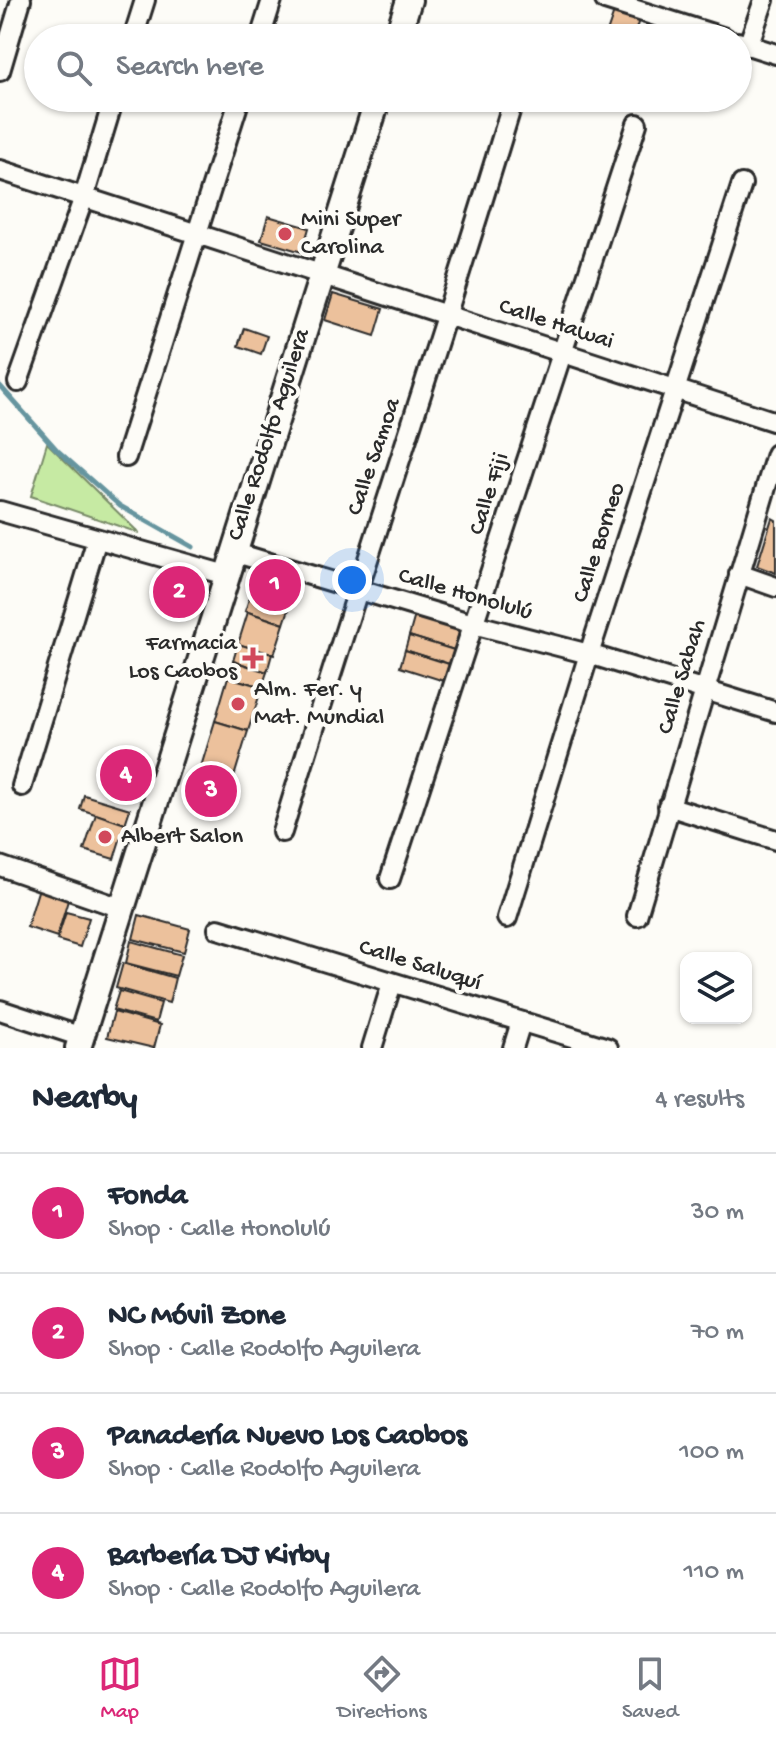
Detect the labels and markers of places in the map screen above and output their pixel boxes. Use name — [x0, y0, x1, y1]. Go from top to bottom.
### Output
place label: Mini Super Carolina — [301, 206, 403, 263]
marker: Mini Super Carolina — [276, 225, 294, 243]
pin: 1 — [249, 555, 301, 615]
pin: 2 — [153, 562, 205, 622]
place label: Farmacia Los Caobos — [128, 630, 238, 687]
marker: Farmacia Los Caobos — [244, 649, 262, 667]
place label: Alm. Fer. y Mat. Mundial — [254, 676, 384, 733]
marker: Alm. Fer. y Mat. Mundial — [229, 695, 247, 713]
pin: 4 — [100, 745, 152, 805]
pin: 3 — [185, 761, 237, 821]
place label: Albert Salon — [121, 823, 244, 852]
marker: Albert Salon — [96, 828, 114, 846]

